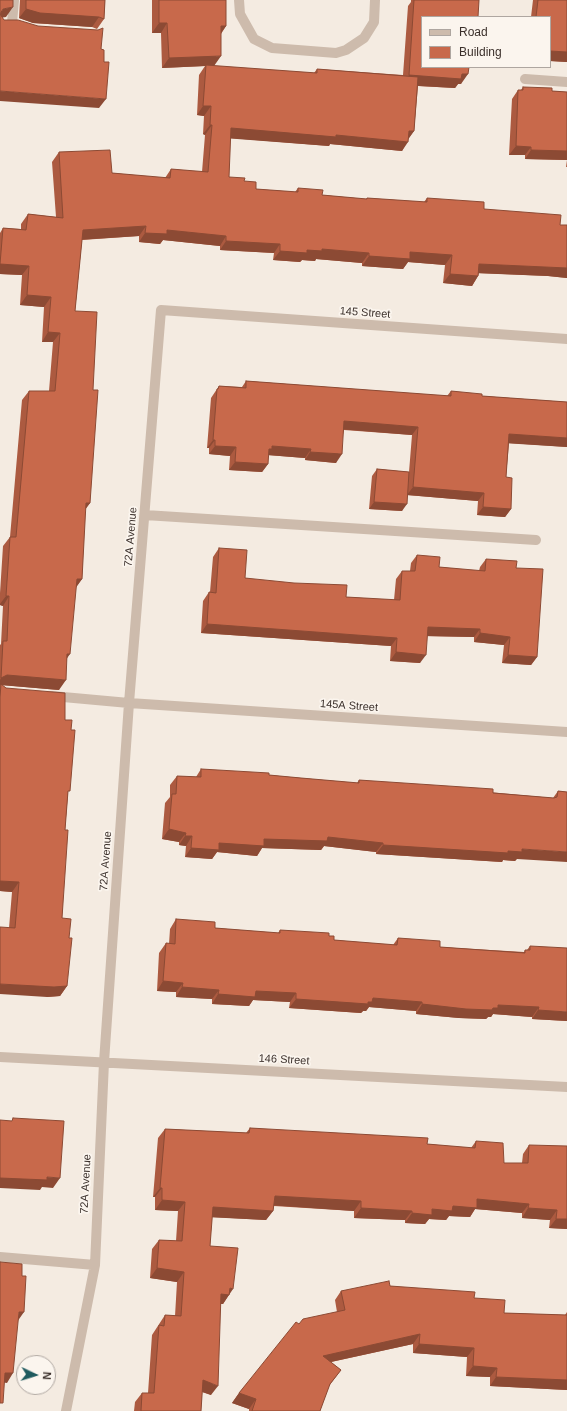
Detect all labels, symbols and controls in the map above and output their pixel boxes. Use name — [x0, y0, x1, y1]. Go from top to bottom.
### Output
legend — [421, 16, 551, 68]
text: Road — [459, 25, 488, 39]
text: Building — [459, 45, 502, 59]
street label: 145 Street — [339, 305, 391, 321]
street label: 72A Avenue — [122, 507, 140, 567]
street label: 145A Street — [320, 697, 378, 715]
street label: 72A Avenue — [97, 831, 115, 891]
street label: 146 Street — [258, 1052, 310, 1068]
street label: 72A Avenue — [78, 1154, 94, 1214]
north arrow — [16, 1355, 56, 1395]
text: N — [41, 1371, 53, 1380]

